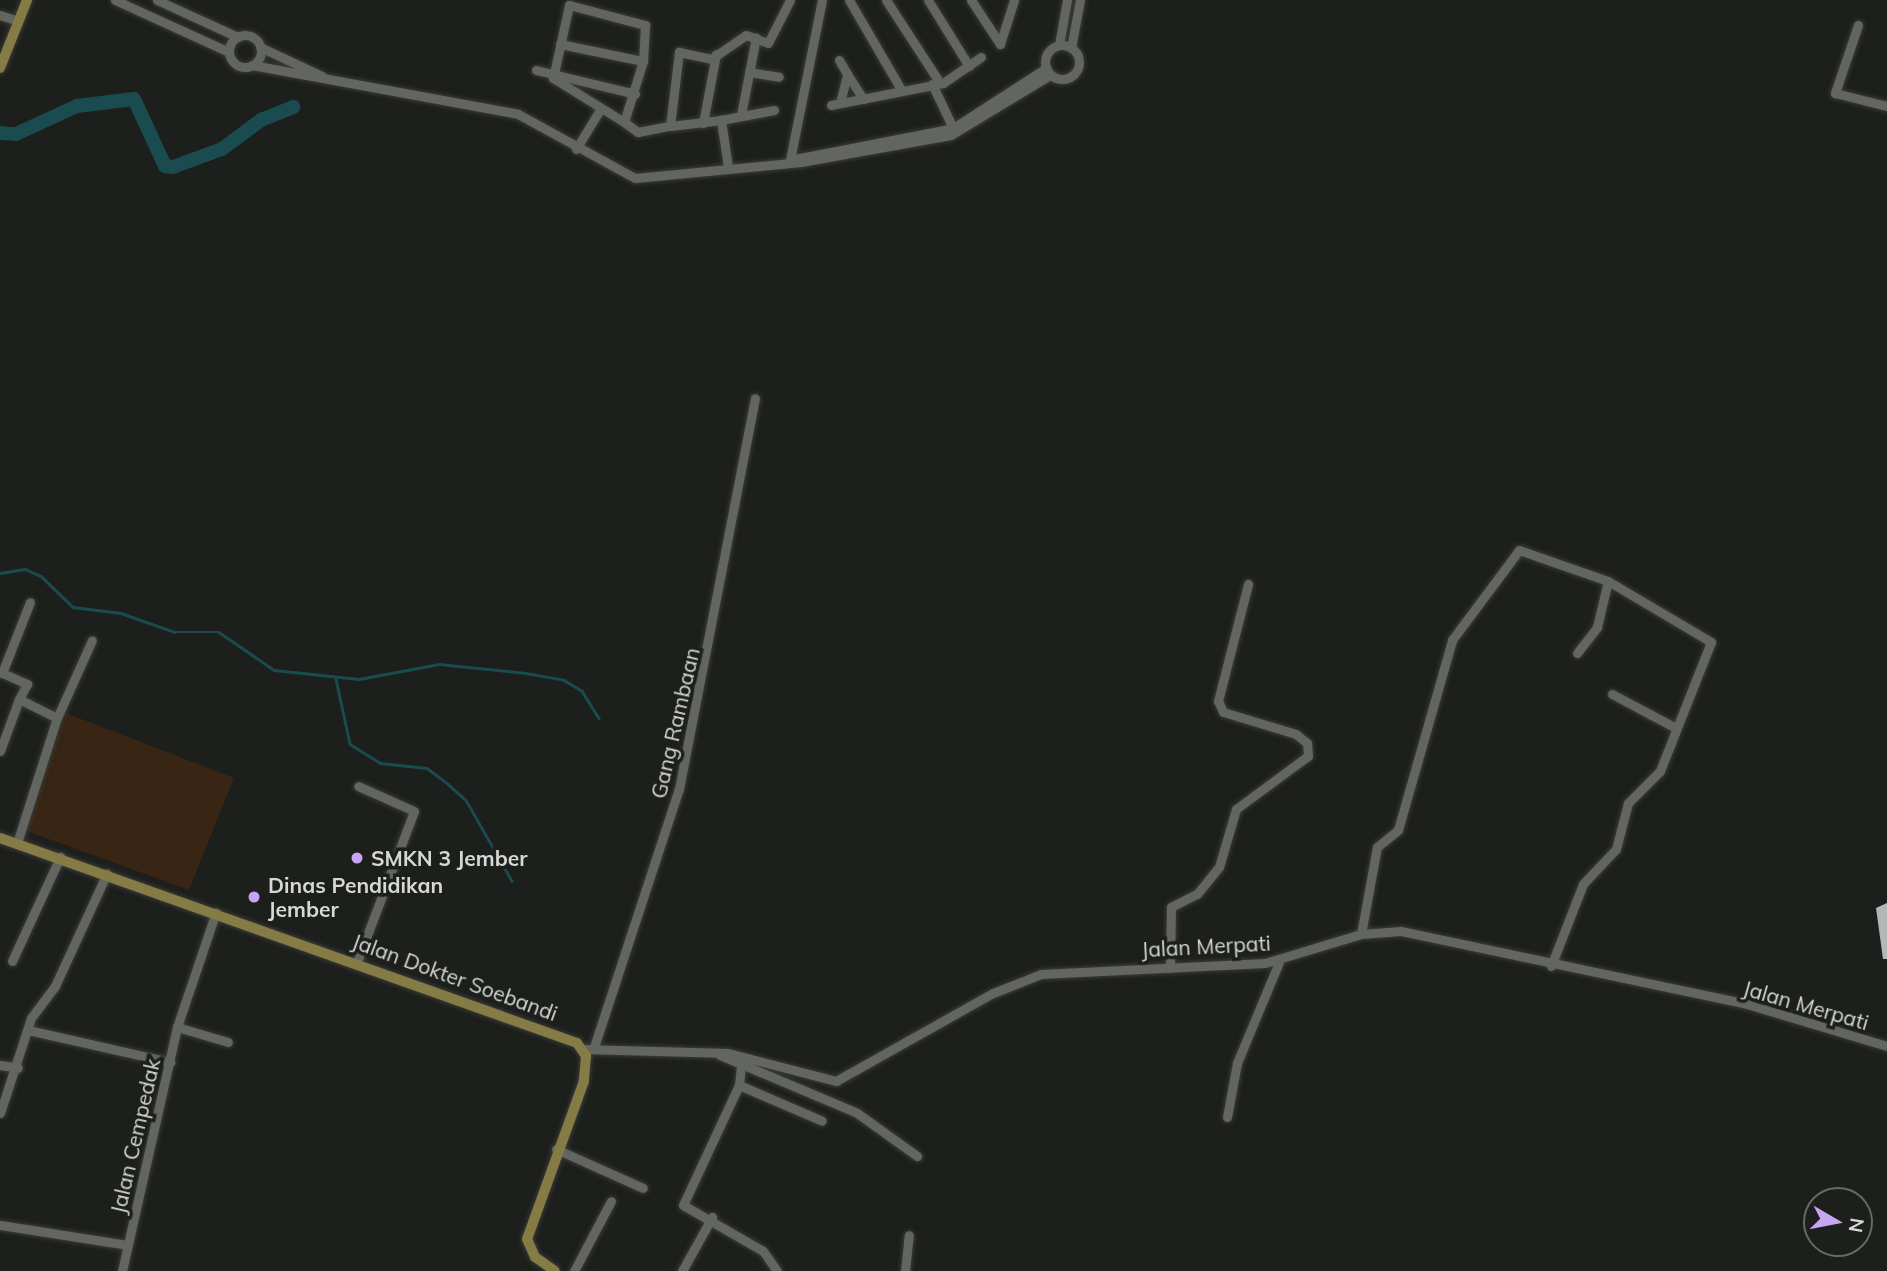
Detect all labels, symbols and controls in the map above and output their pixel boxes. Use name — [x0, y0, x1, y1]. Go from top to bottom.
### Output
street label: Gang Rambaan — [645, 645, 705, 801]
place label: SMKN 3 Jember — [371, 845, 528, 871]
marker: SMKN 3 Jember — [349, 850, 365, 866]
place label: Dinas Pendidikan Jember — [268, 872, 443, 922]
marker: Dinas Pendidikan Jember — [246, 889, 262, 905]
street label: Jalan Dokter Soebandi — [349, 928, 561, 1026]
street label: Jalan Merpati — [1141, 930, 1271, 962]
street label: Jalan Merpati — [1740, 975, 1872, 1035]
street label: Jalan Cempedak — [105, 1056, 165, 1216]
north arrow — [1803, 1187, 1873, 1257]
text: N — [1844, 1216, 1870, 1234]

